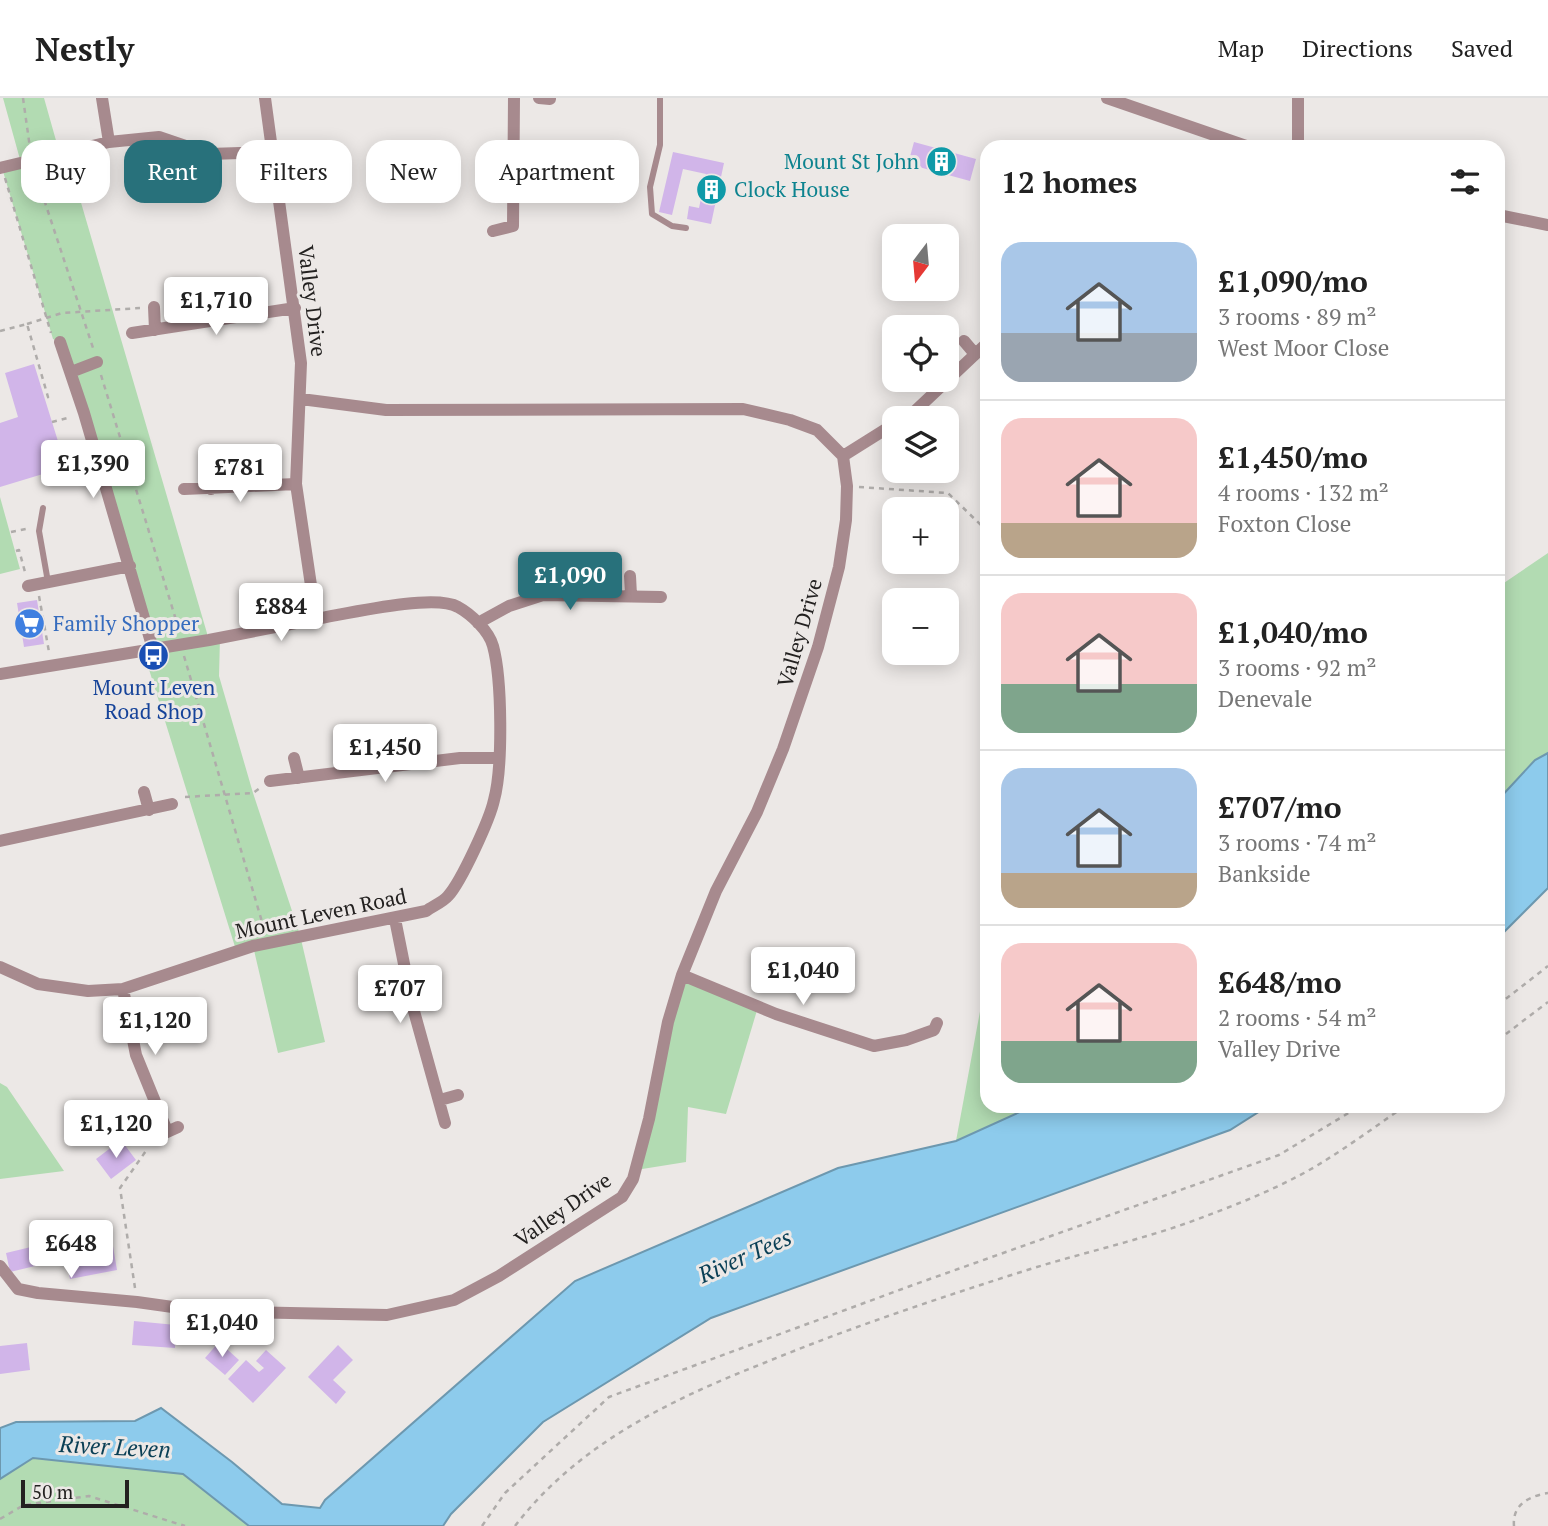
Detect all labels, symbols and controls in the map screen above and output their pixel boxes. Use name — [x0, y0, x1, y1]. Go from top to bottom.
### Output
text: Nestly — [35, 27, 134, 70]
text: Map — [1218, 32, 1264, 64]
text: Directions — [1302, 32, 1413, 64]
text: Saved — [1451, 32, 1513, 64]
chip: Buy — [21, 140, 110, 203]
chip: Rent — [124, 140, 222, 203]
chip: Filters — [236, 140, 352, 203]
chip: New — [366, 140, 461, 203]
chip: Apartment — [475, 140, 639, 203]
building icon: Mount St John — [925, 145, 959, 179]
place label: Mount St John — [784, 147, 920, 175]
text: 12 homes — [1001, 162, 1137, 202]
icon: filters — [1446, 163, 1484, 201]
building icon: Clock House — [694, 173, 728, 207]
place label: Clock House — [734, 175, 850, 203]
north arrow — [882, 224, 959, 301]
map controls — [882, 224, 959, 665]
street label: Valley Drive — [292, 244, 334, 358]
text: £1,090/mo — [1218, 261, 1368, 301]
icon: home — [1057, 270, 1141, 354]
pin: £1,710 — [159, 278, 273, 337]
text: £1,710 — [180, 284, 252, 315]
text: 3 rooms · 89 m² — [1218, 301, 1377, 332]
button: locate — [882, 315, 959, 392]
text: West Moor Close — [1218, 332, 1389, 363]
button: layers — [882, 406, 959, 483]
text: £1,450/mo — [1218, 437, 1368, 477]
pin: £1,390 — [36, 440, 150, 500]
pin: £781 — [199, 444, 281, 504]
icon: home — [1057, 446, 1141, 530]
text: £1,390 — [57, 447, 129, 478]
text: £781 — [214, 451, 266, 482]
text: 4 rooms · 132 m² — [1218, 477, 1389, 508]
button: + — [882, 497, 959, 574]
text: Foxton Close — [1218, 508, 1351, 539]
pin: £1,090 — [513, 552, 627, 612]
text: £1,090 — [534, 559, 606, 590]
street label: Valley Drive — [770, 575, 828, 690]
pin: £884 — [240, 584, 322, 643]
button: − — [882, 588, 959, 665]
text: £884 — [255, 590, 307, 621]
supermarket icon: Family Shopper — [13, 607, 47, 641]
place label: Family Shopper — [53, 609, 199, 637]
text: £1,040/mo — [1218, 612, 1368, 652]
icon: home — [1057, 621, 1141, 705]
bus stop icon: Mount Leven Road Shop — [137, 639, 171, 673]
text: 3 rooms · 92 m² — [1218, 652, 1377, 683]
place label: Mount Leven Road Shop — [93, 673, 216, 725]
text: Denevale — [1218, 683, 1312, 714]
pin: £1,450 — [328, 724, 442, 784]
text: £1,450 — [349, 731, 421, 762]
text: £707/mo — [1218, 787, 1342, 827]
icon: home — [1057, 796, 1141, 880]
text: 3 rooms · 74 m² — [1218, 827, 1377, 858]
text: Bankside — [1218, 858, 1311, 889]
street label: Mount Leven Road — [233, 881, 409, 945]
pin: £1,040 — [746, 948, 860, 1007]
text: £1,040 — [767, 954, 839, 985]
text: £648/mo — [1218, 962, 1342, 1002]
pin: £707 — [359, 965, 441, 1025]
icon: home — [1057, 971, 1141, 1055]
text: £707 — [374, 972, 426, 1003]
pin: £1,120 — [98, 998, 212, 1057]
text: 2 rooms · 54 m² — [1218, 1002, 1377, 1033]
text: £1,120 — [119, 1004, 191, 1035]
text: Valley Drive — [1218, 1033, 1341, 1064]
pin: £1,120 — [59, 1100, 173, 1160]
text: £1,120 — [80, 1107, 152, 1138]
street label: Valley Drive — [509, 1166, 616, 1253]
pin: £648 — [30, 1220, 112, 1280]
water label: River Tees — [692, 1221, 796, 1290]
text: £648 — [45, 1227, 97, 1258]
pin: £1,040 — [165, 1300, 279, 1359]
text: £1,040 — [186, 1306, 258, 1337]
water label: River Leven — [57, 1428, 172, 1465]
scale bar — [21, 1477, 130, 1509]
text: 50 m — [32, 1479, 73, 1504]

